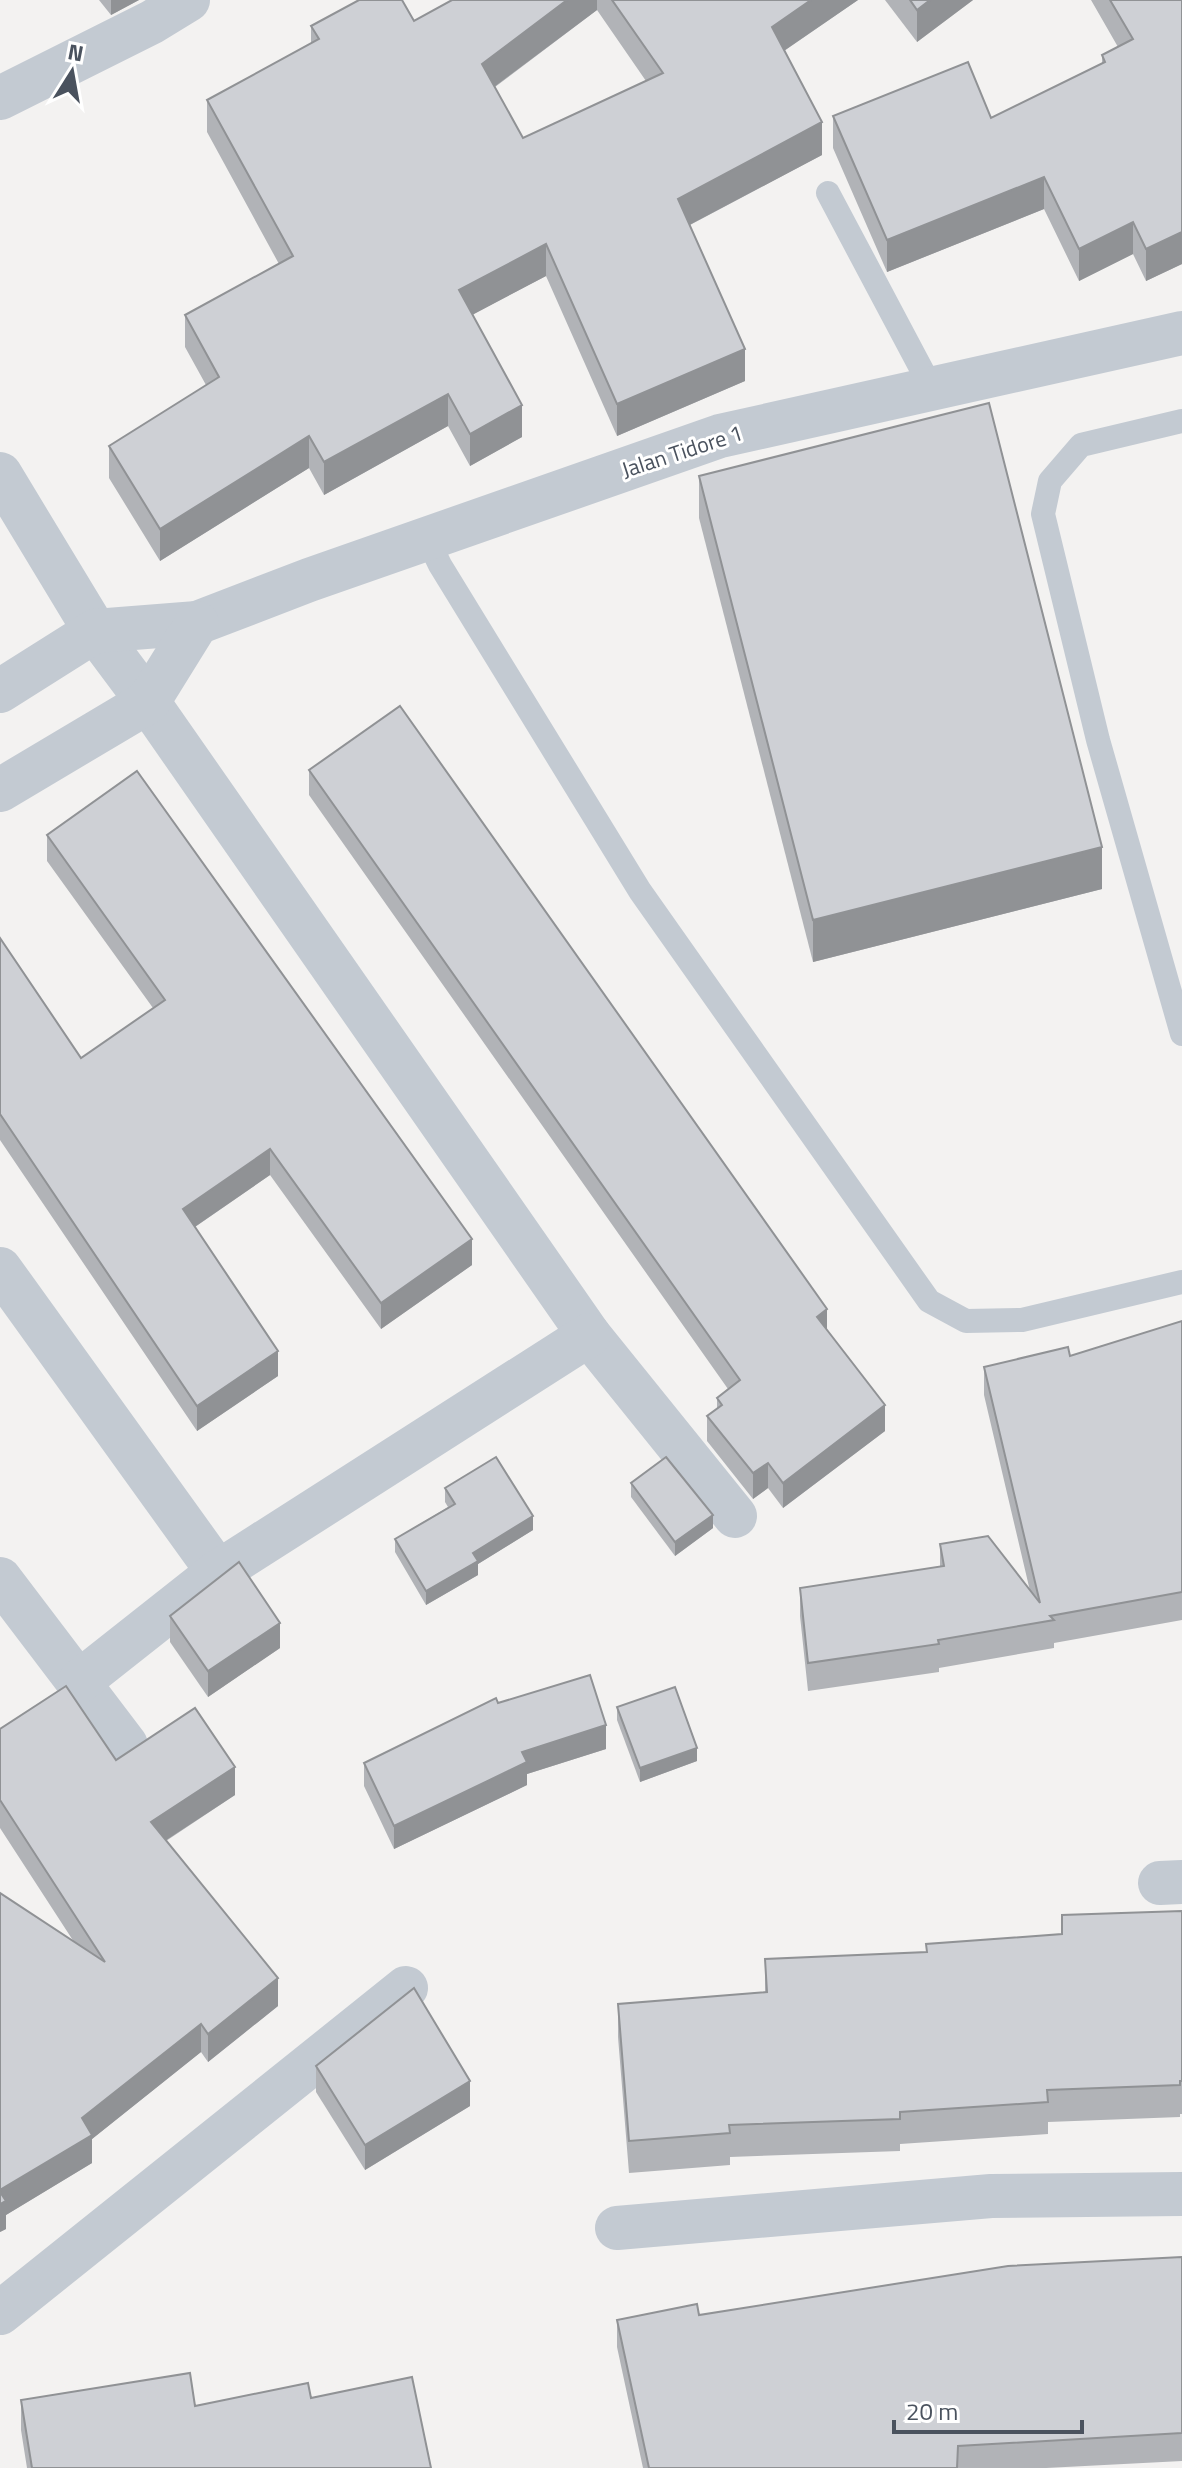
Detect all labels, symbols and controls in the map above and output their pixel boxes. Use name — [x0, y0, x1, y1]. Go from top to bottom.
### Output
north arrow — [32, 32, 112, 112]
text: N — [65, 34, 87, 71]
street label: Jalan Tidore 1 — [617, 415, 747, 487]
scale bar — [894, 2384, 1082, 2434]
text: 20 m — [906, 2393, 958, 2429]

